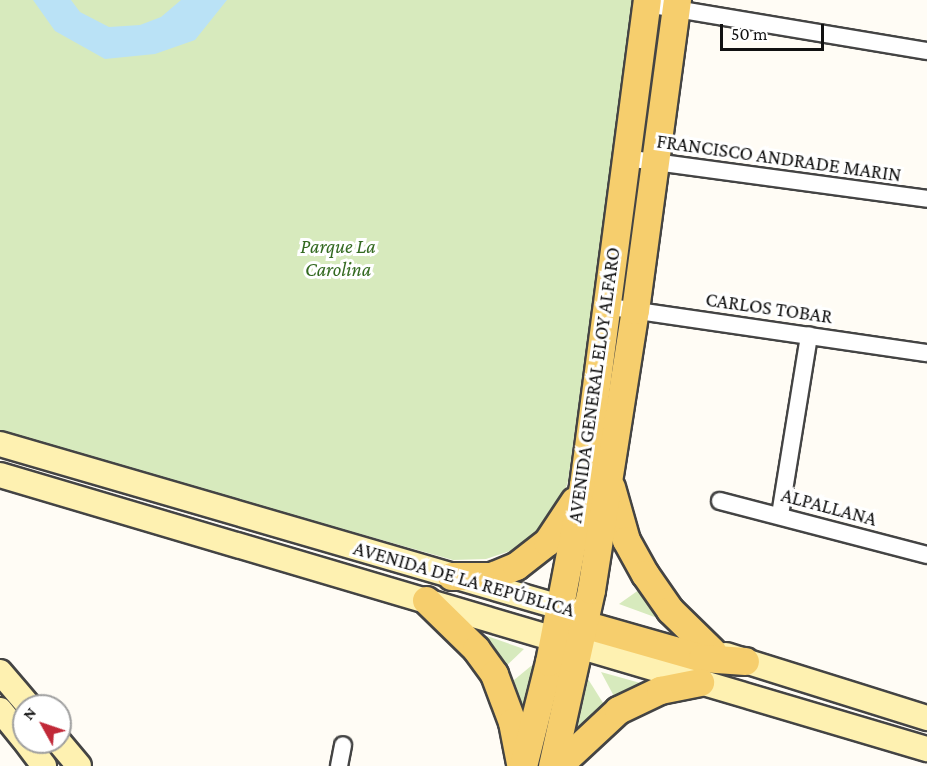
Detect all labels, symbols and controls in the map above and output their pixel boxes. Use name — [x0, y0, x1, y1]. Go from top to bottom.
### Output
scale bar — [723, 12, 826, 50]
text: 50 m — [731, 24, 768, 44]
street label: FRANCISCO ANDRADE MARIN — [655, 129, 903, 187]
park label: Parque La Carolina — [300, 235, 376, 282]
street label: AVENIDA GENERAL ELOY ALFARO — [563, 246, 625, 524]
street label: CARLOS TOBAR — [704, 287, 834, 329]
street label: ALPALLANA — [779, 483, 879, 531]
street label: AVENIDA DE LA REPÚBLICA — [351, 536, 577, 622]
north arrow — [12, 694, 72, 754]
text: N — [19, 704, 39, 723]

